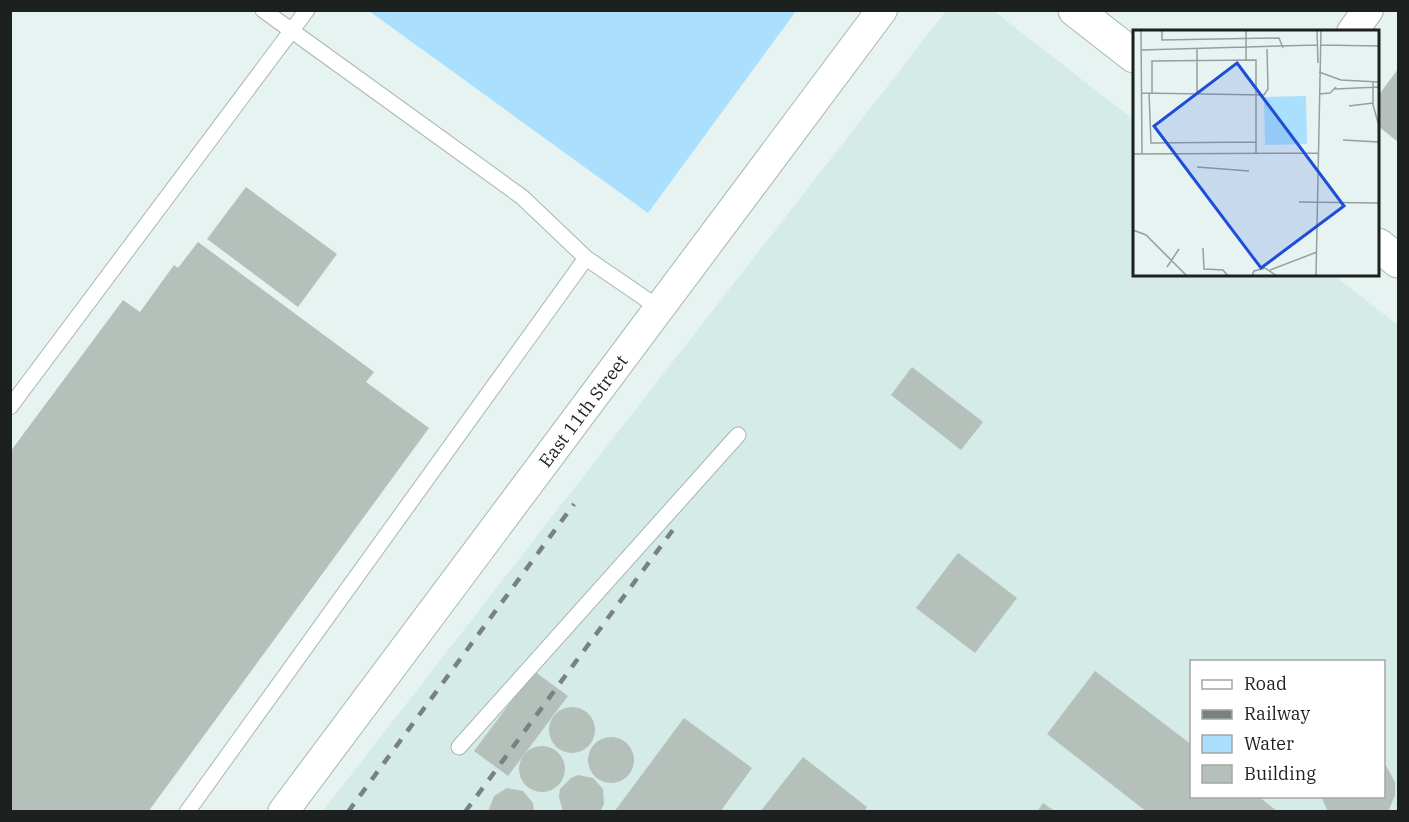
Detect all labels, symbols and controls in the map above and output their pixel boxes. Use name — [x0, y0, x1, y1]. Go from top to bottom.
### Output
inset map — [1133, 30, 1379, 276]
street label: East 11th Street — [533, 350, 632, 471]
legend — [1190, 660, 1385, 798]
text: Road — [1244, 672, 1287, 695]
text: Railway — [1244, 702, 1310, 725]
text: Water — [1244, 732, 1294, 755]
text: Building — [1244, 762, 1316, 785]

